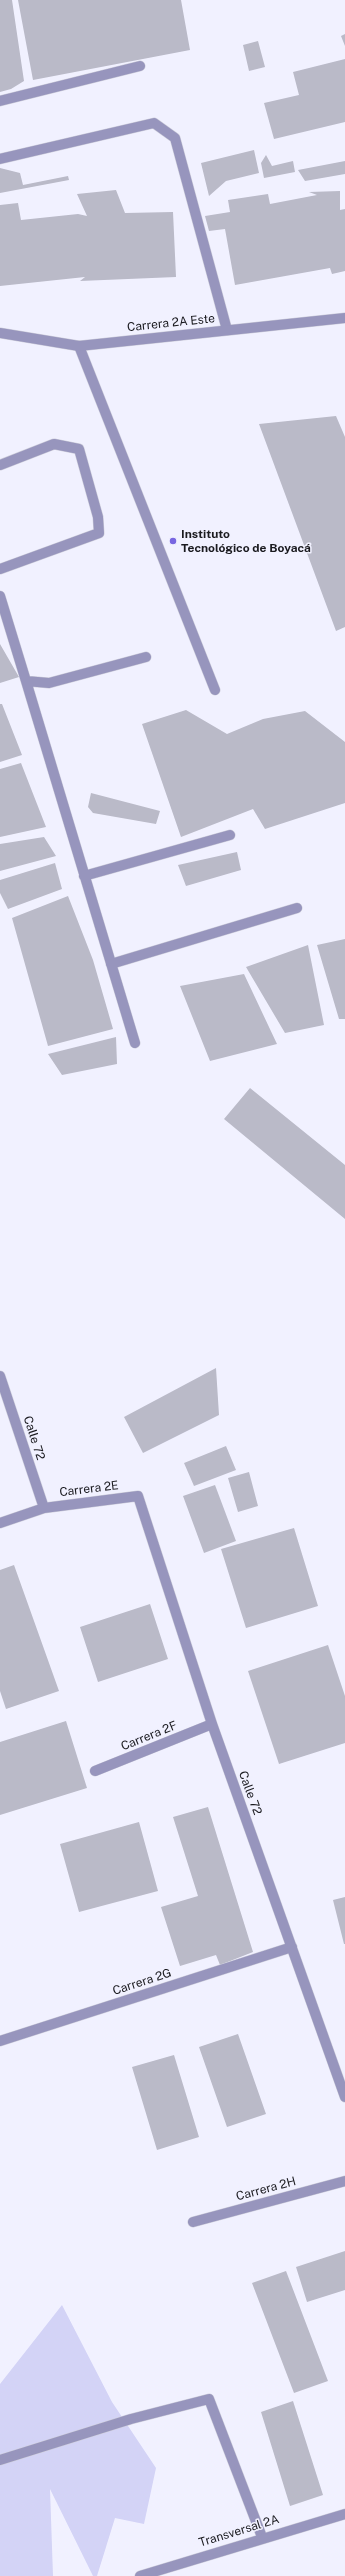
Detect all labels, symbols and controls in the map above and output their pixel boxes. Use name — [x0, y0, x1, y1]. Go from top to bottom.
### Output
street label: Carrera 2A Este — [126, 311, 216, 335]
place label: Instituto Tecnológico de Boyacá — [181, 527, 311, 555]
marker: Instituto Tecnológico de Boyacá — [168, 536, 178, 546]
street label: Calle 72 — [20, 1414, 48, 1462]
street label: Carrera 2E — [59, 1478, 119, 1500]
street label: Carrera 2F — [119, 1718, 179, 1754]
street label: Calle 72 — [235, 1769, 265, 1817]
street label: Carrera 2G — [111, 1966, 173, 1998]
street label: Carrera 2H — [235, 2174, 297, 2204]
street label: Transversal 2A — [197, 2512, 281, 2550]

